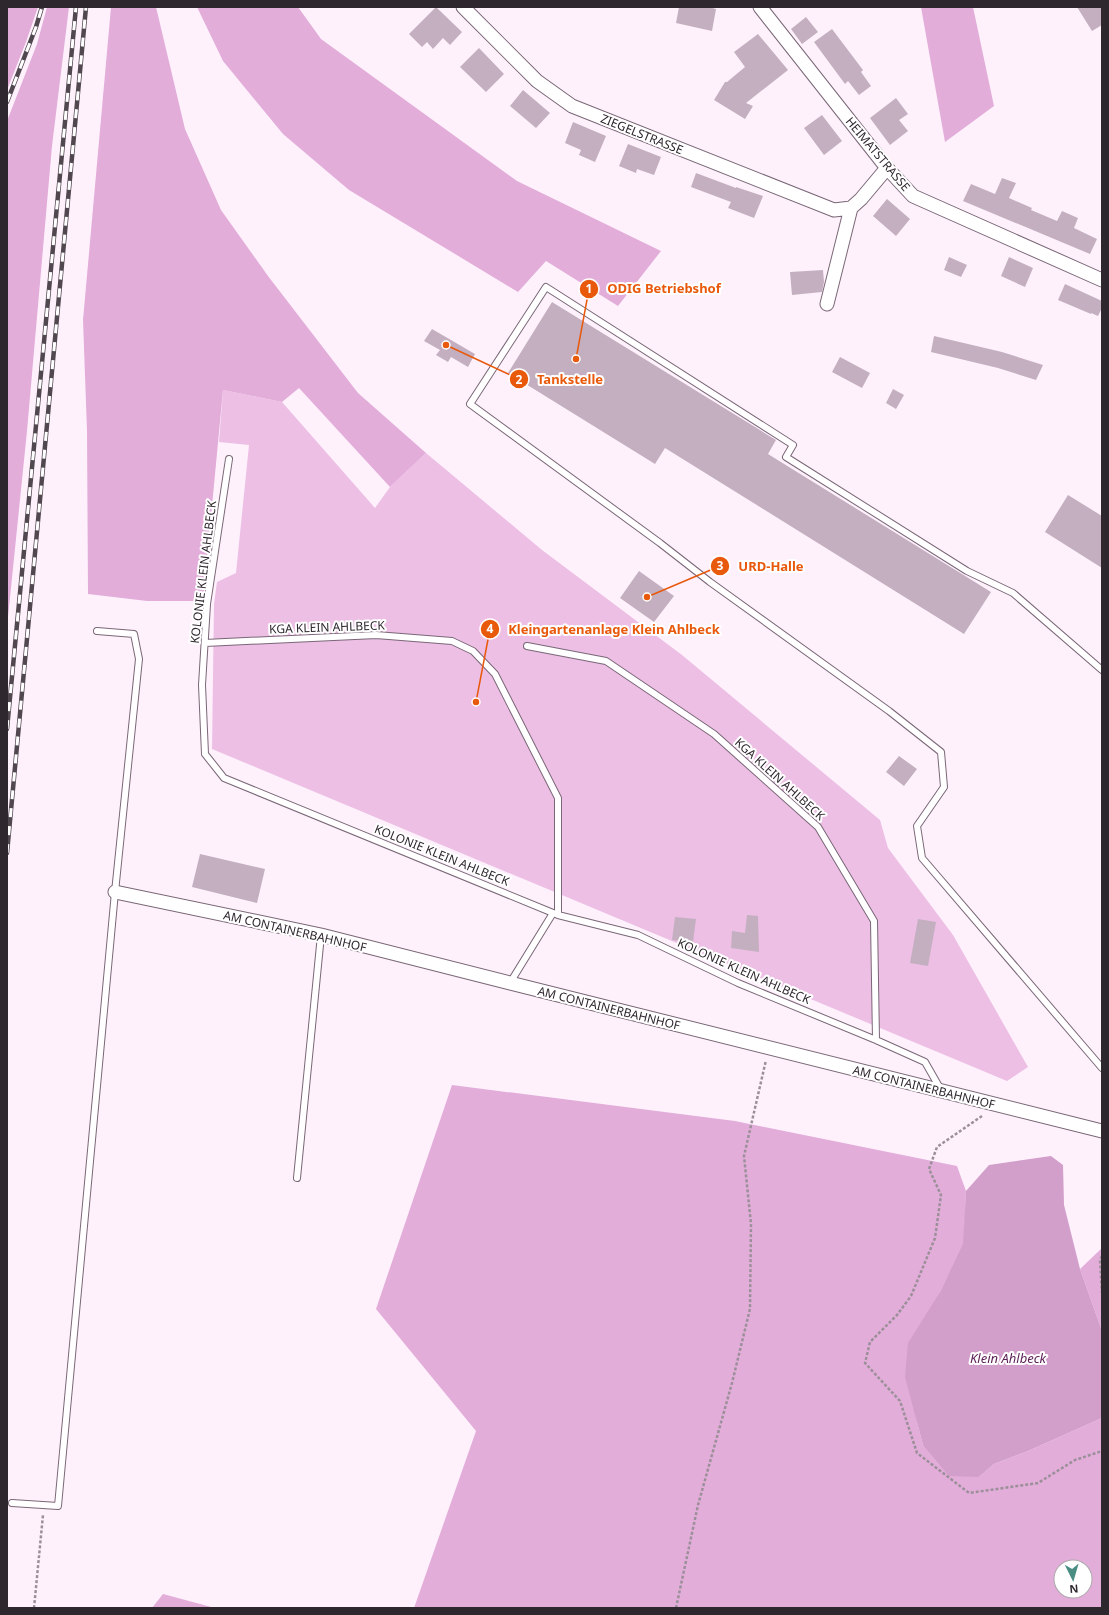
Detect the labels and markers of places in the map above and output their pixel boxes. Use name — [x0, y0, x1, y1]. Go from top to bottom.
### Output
callout: ODIG Betriebshof — [579, 276, 729, 301]
callout: Tankstelle — [509, 367, 611, 392]
callout: URD-Halle — [710, 553, 812, 578]
callout: Kleingartenanlage Klein Ahlbeck — [480, 616, 728, 641]

